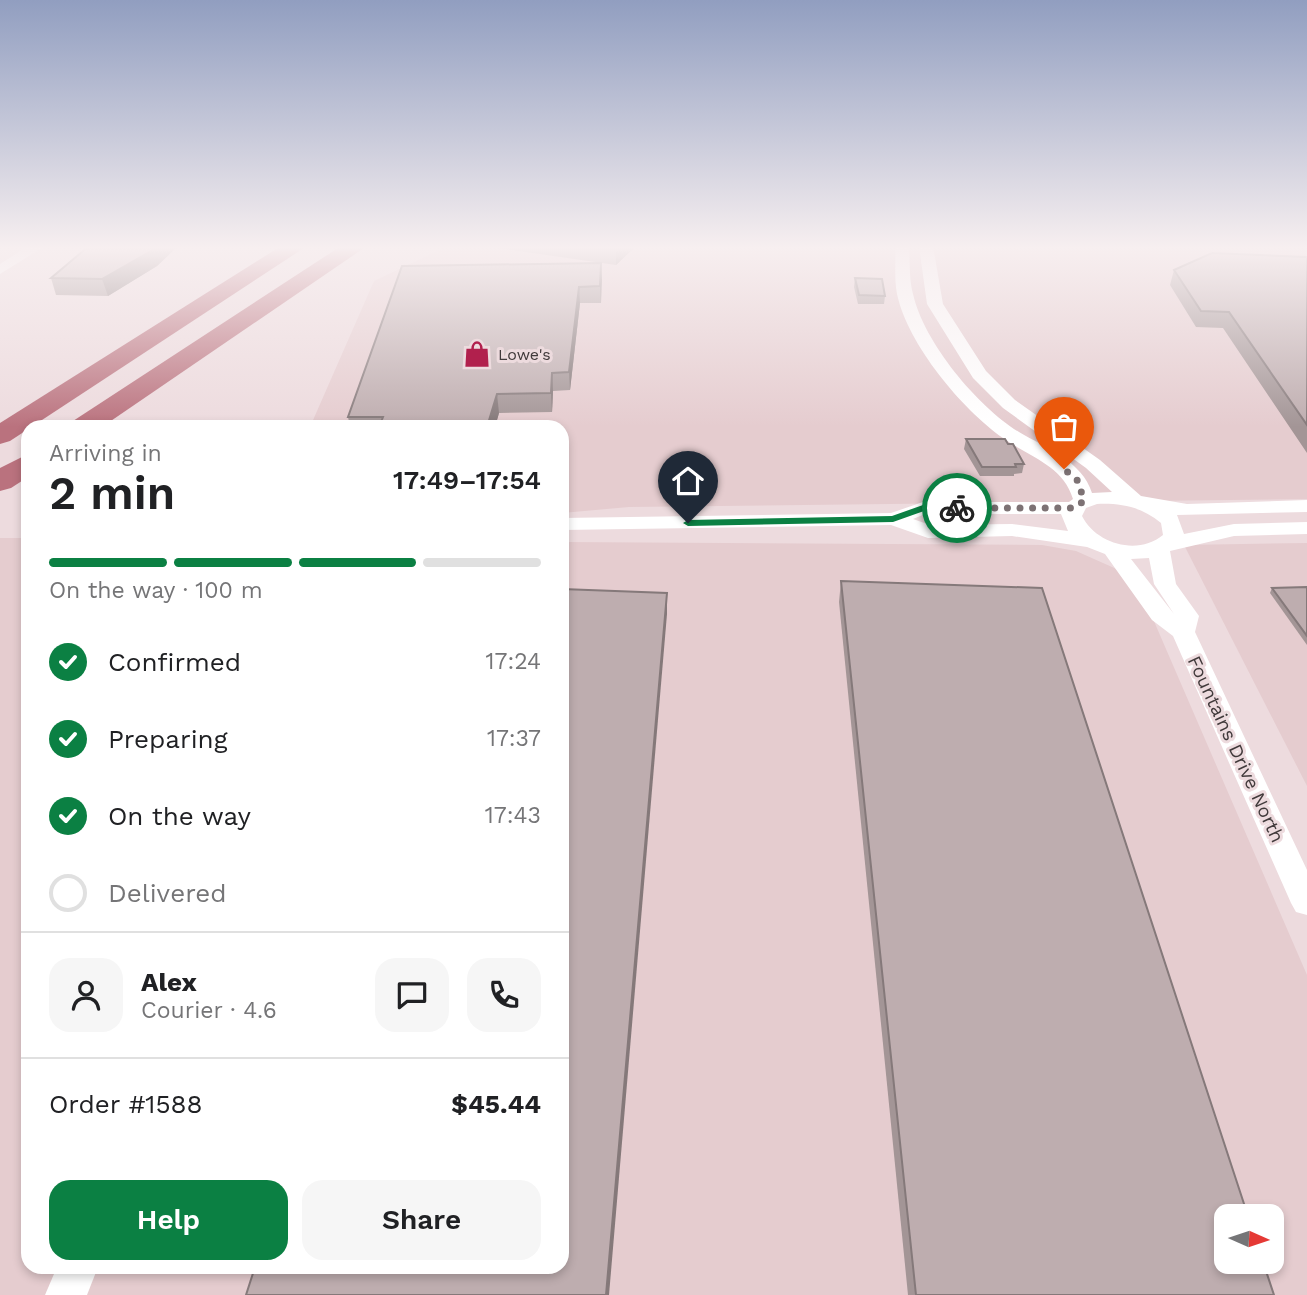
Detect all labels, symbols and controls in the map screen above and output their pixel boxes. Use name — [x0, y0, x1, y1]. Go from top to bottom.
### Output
shop icon: Lowe's — [462, 339, 492, 369]
place label: Lowe's — [498, 345, 551, 364]
pin — [1034, 397, 1094, 469]
icon: bag — [1045, 408, 1083, 446]
text: Arriving in — [49, 440, 162, 467]
pin — [658, 451, 718, 523]
icon: home — [669, 462, 707, 500]
text: 17:49–17:54 — [393, 465, 541, 495]
text: 2 min — [49, 466, 175, 520]
courier — [922, 473, 992, 543]
icon: bike — [938, 489, 976, 527]
text: On the way · 100 m — [49, 577, 263, 604]
icon: check — [49, 643, 87, 681]
text: Confirmed — [108, 647, 241, 677]
text: 17:24 — [486, 648, 541, 675]
street label: Fountains Drive North — [1183, 652, 1289, 846]
icon: check — [49, 720, 87, 758]
text: Preparing — [108, 724, 228, 754]
text: 17:37 — [487, 725, 541, 752]
icon: check — [49, 797, 87, 835]
text: On the way — [108, 801, 251, 831]
text: 17:43 — [485, 802, 541, 829]
text: Delivered — [108, 878, 227, 908]
button: person — [49, 958, 123, 1032]
button: chat — [375, 958, 449, 1032]
button: phone — [467, 958, 541, 1032]
text: Alex — [141, 967, 197, 997]
text: Courier · 4.6 — [141, 997, 277, 1024]
text: Order #1588 — [49, 1089, 203, 1119]
text: $45.44 — [451, 1089, 541, 1119]
button: Help — [49, 1180, 288, 1260]
button: Share — [302, 1180, 541, 1260]
north arrow — [1214, 1204, 1284, 1274]
map controls — [1214, 1204, 1284, 1274]

